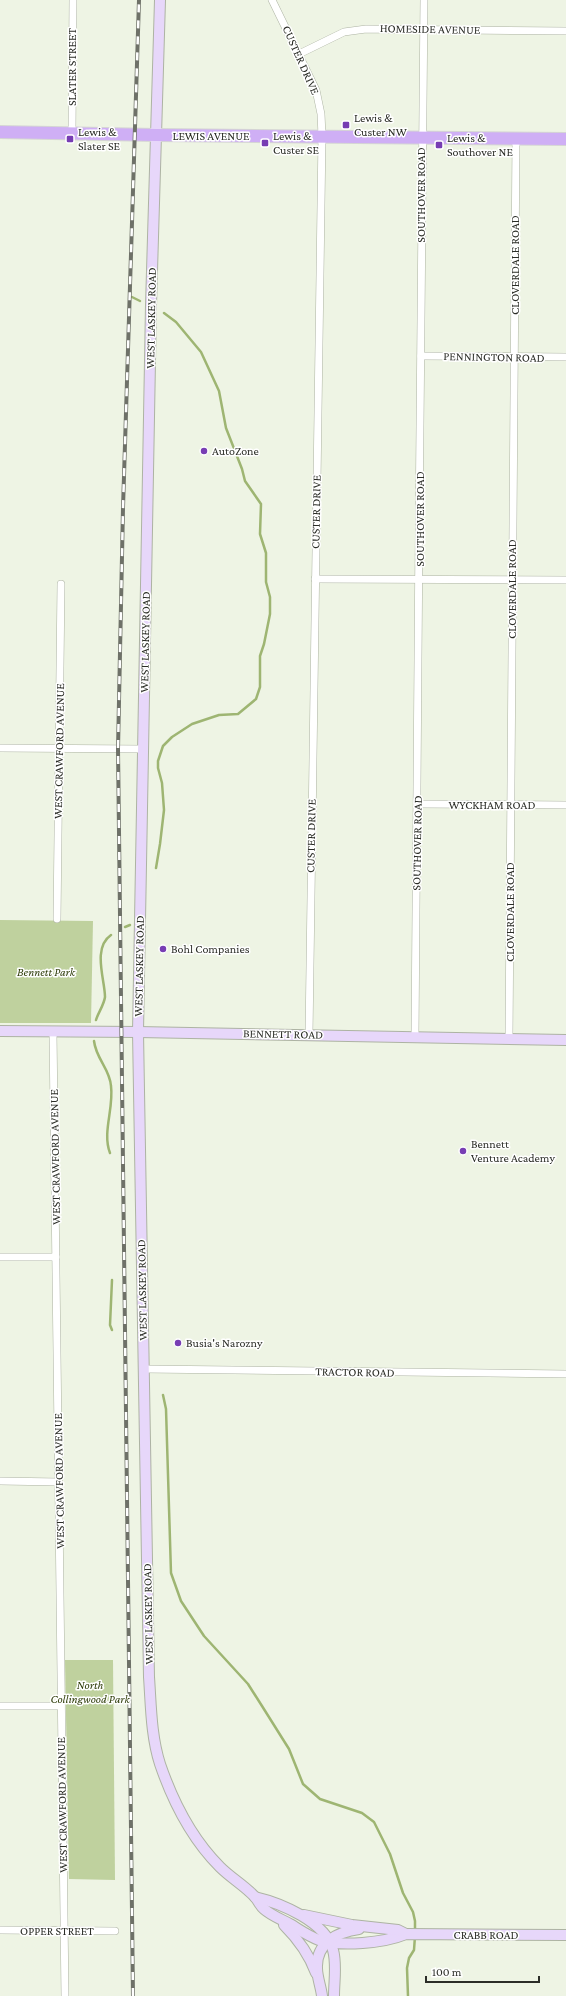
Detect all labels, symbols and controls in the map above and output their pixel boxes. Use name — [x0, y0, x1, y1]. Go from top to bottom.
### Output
street label: HOMESIDE AVENUE — [380, 21, 481, 37]
street label: CUSTER DRIVE — [280, 23, 323, 97]
street label: SLATER STREET — [65, 27, 79, 106]
place label: Lewis & Custer NW — [354, 111, 407, 139]
marker: Lewis & Custer NW — [341, 120, 351, 130]
place label: Lewis & Slater SE — [78, 125, 121, 153]
street label: LEWIS AVENUE — [172, 129, 250, 143]
place label: Lewis & Custer SE — [273, 129, 319, 157]
place label: Lewis & Southover NE — [447, 131, 513, 159]
marker: Lewis & Slater SE — [65, 134, 75, 144]
marker: Lewis & Custer SE — [260, 138, 270, 148]
marker: Lewis & Southover NE — [434, 140, 444, 150]
street label: SOUTHOVER ROAD — [414, 147, 428, 243]
street label: CLOVERDALE ROAD — [508, 215, 522, 315]
street label: WEST LASKEY ROAD — [143, 267, 159, 369]
street label: PENNINGTON ROAD — [443, 349, 545, 365]
place label: AutoZone — [212, 444, 259, 458]
marker: AutoZone — [199, 446, 209, 456]
street label: SOUTHOVER ROAD — [413, 471, 427, 567]
street label: CUSTER DRIVE — [308, 474, 324, 549]
street label: CLOVERDALE ROAD — [505, 539, 519, 639]
street label: WEST LASKEY ROAD — [137, 591, 153, 693]
street label: WEST CRAWFORD AVENUE — [51, 682, 67, 819]
street label: SOUTHOVER ROAD — [409, 795, 425, 891]
street label: CUSTER DRIVE — [303, 798, 319, 873]
street label: WYCKHAM ROAD — [449, 798, 535, 812]
street label: CLOVERDALE ROAD — [503, 862, 517, 962]
street label: WEST LASKEY ROAD — [131, 915, 147, 1017]
place label: Bohl Companies — [171, 942, 250, 956]
marker: Bohl Companies — [158, 944, 168, 954]
park label: Bennett Park — [17, 965, 76, 979]
street label: BENNETT ROAD — [243, 1026, 323, 1042]
street label: WEST CRAWFORD AVENUE — [47, 1088, 63, 1225]
place label: Bennett Venture Academy — [471, 1137, 555, 1165]
marker: Bennett Venture Academy — [458, 1146, 468, 1156]
street label: WEST LASKEY ROAD — [134, 1239, 150, 1341]
place label: Busia's Narozny — [186, 1336, 263, 1350]
marker: Busia's Narozny — [173, 1338, 183, 1348]
street label: TRACTOR ROAD — [315, 1364, 395, 1380]
street label: WEST CRAWFORD AVENUE — [51, 1412, 67, 1549]
street label: WEST LASKEY ROAD — [140, 1563, 156, 1665]
park label: North Collingwood Park — [50, 1678, 130, 1706]
street label: WEST CRAWFORD AVENUE — [54, 1736, 70, 1873]
street label: OPPER STREET — [20, 1924, 94, 1938]
street label: CRABB ROAD — [454, 1928, 518, 1942]
scale bar — [426, 1958, 539, 1984]
text: 100 m — [432, 1965, 462, 1979]

